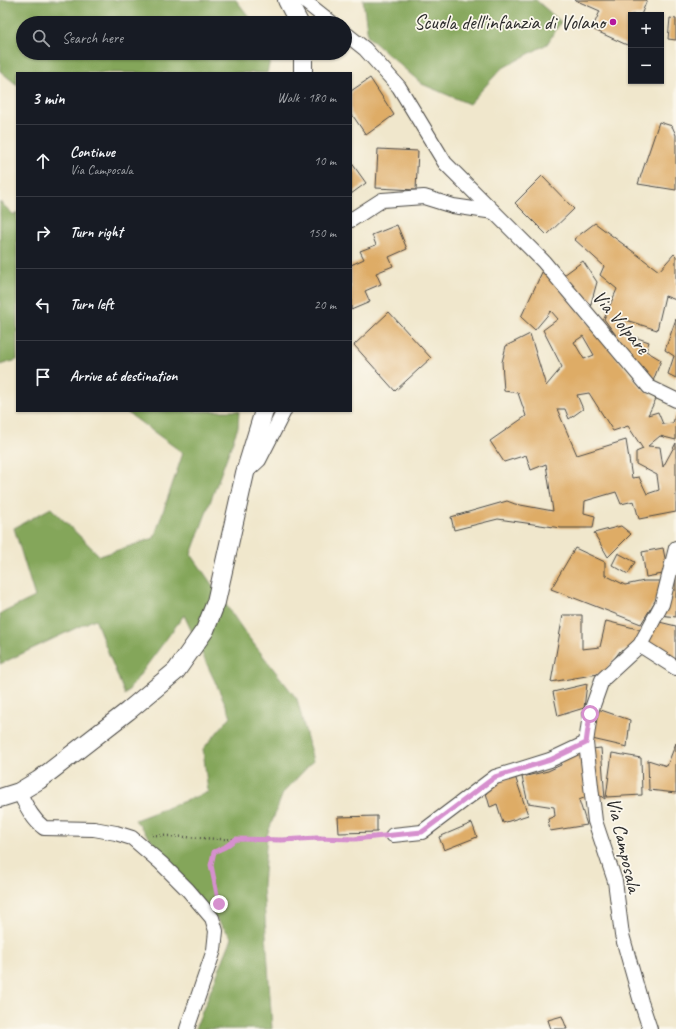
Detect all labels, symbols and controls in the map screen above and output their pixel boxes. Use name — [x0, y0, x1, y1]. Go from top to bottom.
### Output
place label: Scuola dell'infanzia di Volano — [414, 10, 607, 35]
map controls — [628, 12, 664, 84]
button: + — [628, 12, 664, 48]
search box — [16, 16, 352, 60]
marker: Scuola dell'infanzia di Volano — [608, 17, 618, 27]
icon: search — [30, 27, 52, 49]
text: Search here — [62, 29, 123, 48]
button: − — [628, 48, 664, 84]
text: 3 min — [32, 88, 65, 109]
text: Walk · 180 m — [277, 90, 336, 106]
text: Continue — [70, 143, 115, 162]
icon: ahead — [32, 150, 54, 172]
text: 10 m — [314, 153, 336, 169]
text: Via Camposala — [70, 162, 133, 178]
icon: right — [32, 222, 54, 244]
text: Turn right — [70, 223, 123, 242]
text: 150 m — [308, 225, 336, 241]
street label: Via Volpare — [587, 285, 656, 360]
icon: left — [32, 294, 54, 316]
text: Turn left — [70, 295, 113, 314]
text: 20 m — [314, 297, 336, 313]
icon: arrive — [32, 366, 54, 388]
text: Arrive at destination — [70, 367, 177, 386]
route start — [581, 705, 599, 723]
street label: Via Camposala — [601, 795, 647, 897]
route end — [210, 895, 228, 913]

